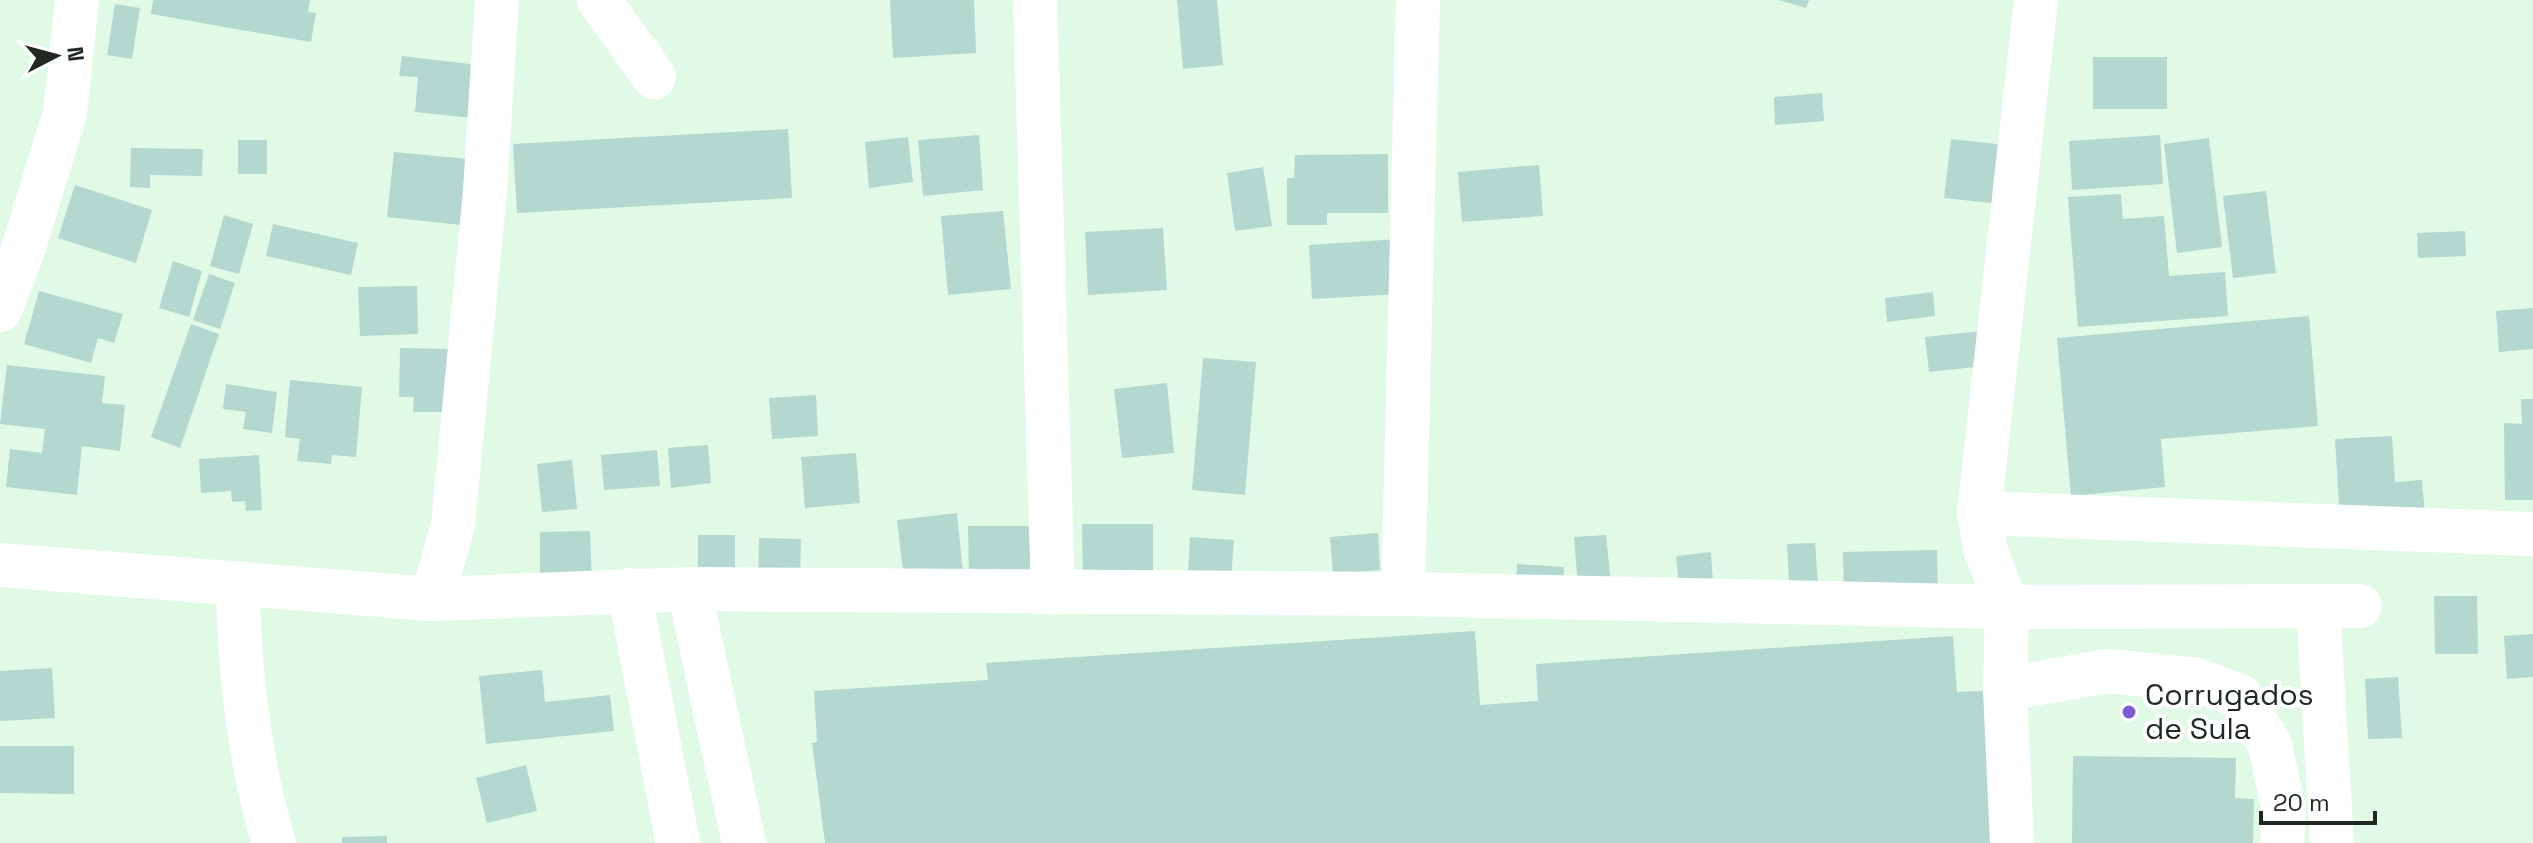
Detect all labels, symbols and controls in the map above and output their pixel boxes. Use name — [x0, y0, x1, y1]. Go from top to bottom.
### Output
north arrow — [16, 16, 96, 96]
text: N — [61, 45, 91, 63]
place label: Corrugados de Sula — [2145, 675, 2314, 748]
marker: Corrugados de Sula — [2120, 703, 2138, 721]
scale bar — [2261, 775, 2375, 825]
text: 20 m — [2273, 787, 2330, 818]

